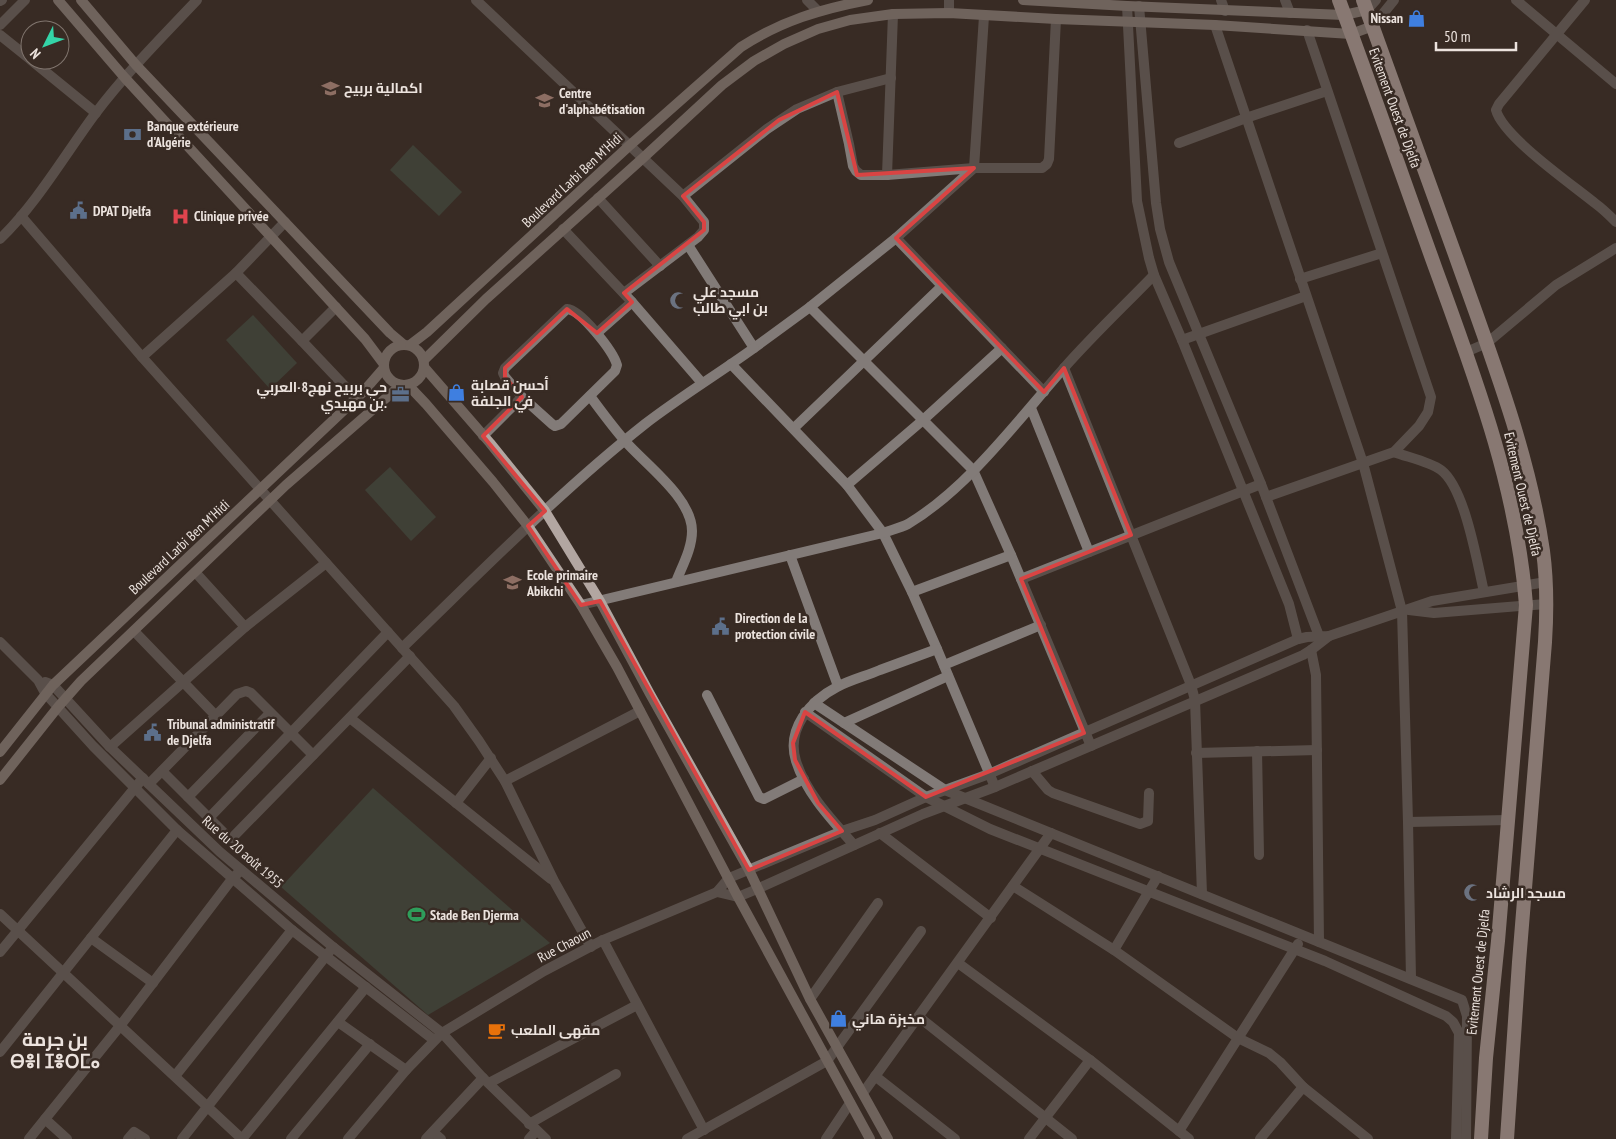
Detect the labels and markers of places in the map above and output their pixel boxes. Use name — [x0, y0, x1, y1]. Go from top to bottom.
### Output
shop icon: Nissan — [1407, 8, 1427, 28]
place label: Nissan — [1370, 9, 1403, 27]
school or university icon: اكمالية بربيح — [320, 78, 340, 98]
place label: اكمالية بربيح — [344, 79, 423, 98]
place label: Centre d'alphabétisation — [559, 84, 645, 118]
school or university icon: Centre d'alphabétisation — [535, 91, 555, 111]
place label: Banque extérieure d'Algérie — [147, 117, 239, 151]
bank icon: Banque extérieure d'Algérie — [123, 124, 143, 144]
public building icon: DPAT Djelfa — [69, 201, 89, 221]
place label: DPAT Djelfa — [93, 202, 151, 220]
hospital icon: Clinique privée — [170, 206, 190, 226]
place label: Clinique privée — [194, 207, 269, 225]
place label: مسجد علي بن ابي طالب — [693, 283, 768, 320]
mosque icon: مسجد علي بن ابي طالب — [669, 290, 689, 310]
place label: أحسن قصابة في الجلفة — [471, 376, 549, 413]
place label: حي بربيح نهج8-العربي بن مهيدي. — [257, 378, 387, 414]
shop icon: أحسن قصابة في الجلفة — [447, 383, 467, 403]
office icon: حي بربيح نهج8-العربي بن مهيدي. — [391, 385, 411, 405]
place label: Ecole primaire Abikchi — [526, 566, 598, 600]
school or university icon: Ecole primaire Abikchi — [503, 573, 523, 593]
place label: Direction de la protection civile — [735, 609, 815, 643]
public building icon: Direction de la protection civile — [711, 616, 731, 636]
place label: Tribunal administratif de Djelfa — [167, 715, 275, 749]
public building icon: Tribunal administratif de Djelfa — [143, 722, 163, 742]
mosque icon: مسجد الرشاد — [1462, 883, 1482, 903]
place label: مسجد الرشاد — [1486, 884, 1566, 902]
sports icon: Stade Ben Djerma — [406, 905, 426, 925]
place label: Stade Ben Djerma — [430, 906, 519, 924]
shop icon: مخبزة هاني — [828, 1009, 848, 1029]
place label: مخبزة هاني — [852, 1010, 925, 1031]
cafe icon: مقهى الملعب — [487, 1020, 507, 1040]
place label: مقهى الملعب — [511, 1021, 600, 1039]

